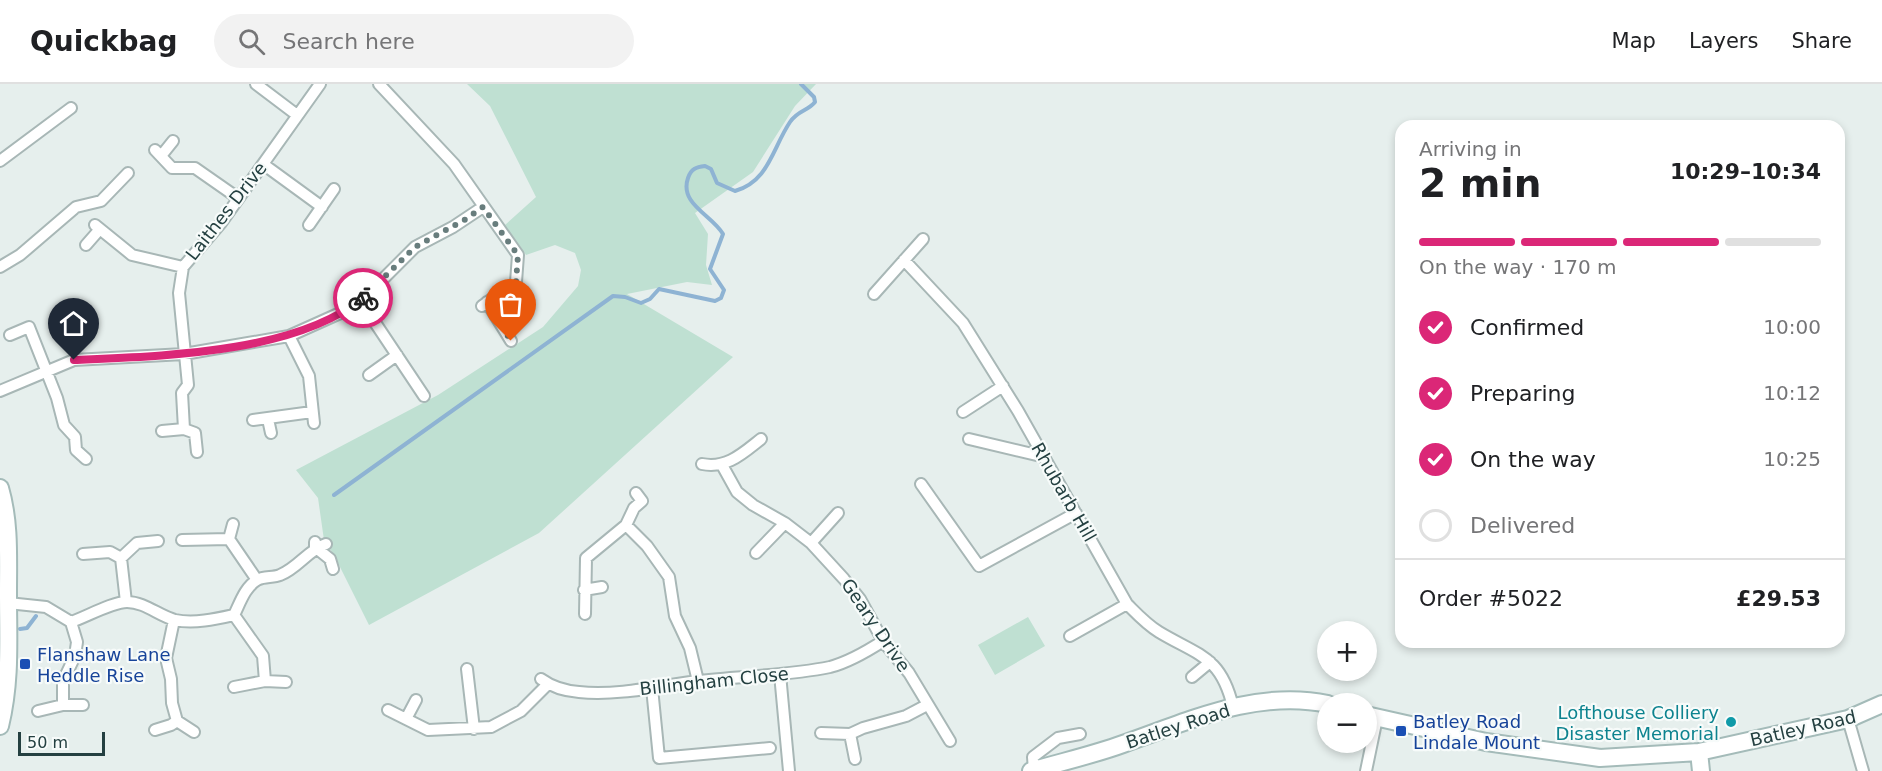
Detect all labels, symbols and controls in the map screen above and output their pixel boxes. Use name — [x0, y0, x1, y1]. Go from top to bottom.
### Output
search box — [214, 14, 634, 68]
text: Quickbag — [30, 25, 178, 58]
icon: search — [235, 25, 268, 58]
text: Search here — [283, 29, 415, 54]
text: Map — [1612, 29, 1656, 53]
text: Layers — [1689, 29, 1758, 53]
text: Share — [1791, 29, 1852, 53]
text: Arriving in — [1419, 137, 1522, 161]
street label: Laithes Drive — [181, 158, 271, 264]
text: 10:29–10:34 — [1670, 159, 1821, 184]
text: 2 min — [1419, 161, 1541, 206]
text: On the way · 170 m — [1419, 255, 1617, 279]
courier — [333, 268, 393, 328]
pin — [485, 279, 536, 341]
icon: bike — [347, 282, 380, 315]
icon: bag — [494, 288, 527, 321]
pin — [48, 298, 99, 360]
icon: home — [57, 307, 90, 340]
icon: check — [1419, 311, 1452, 344]
text: Confirmed — [1470, 315, 1584, 340]
text: 10:00 — [1763, 315, 1821, 339]
icon: check — [1419, 377, 1452, 410]
text: Preparing — [1470, 381, 1576, 406]
text: 10:12 — [1763, 381, 1821, 405]
street label: Rhubarb Hill — [1027, 439, 1101, 545]
icon: check — [1419, 443, 1452, 476]
text: On the way — [1470, 447, 1596, 472]
text: 10:25 — [1763, 447, 1821, 471]
text: Delivered — [1470, 513, 1575, 538]
street label: Geary Drive — [837, 574, 915, 676]
text: Order #5022 — [1419, 586, 1563, 611]
text: £29.53 — [1736, 586, 1821, 611]
map controls — [1317, 621, 1377, 753]
button: + — [1317, 621, 1377, 681]
place label: Flanshaw Lane Heddle Rise — [37, 644, 171, 686]
marker: Flanshaw Lane Heddle Rise — [18, 657, 32, 671]
street label: Billingham Close — [638, 663, 790, 699]
button: − — [1317, 693, 1377, 753]
street label: Batley Road — [1123, 699, 1233, 753]
place label: Lofthouse Colliery Disaster Memorial — [1556, 702, 1719, 744]
street label: Batley Road — [1748, 706, 1858, 750]
place label: Batley Road Lindale Mount — [1413, 711, 1540, 753]
marker: Lofthouse Colliery Disaster Memorial — [1724, 715, 1738, 729]
marker: Batley Road Lindale Mount — [1394, 724, 1408, 738]
scale bar — [18, 729, 105, 756]
text: 50 m — [27, 733, 68, 752]

